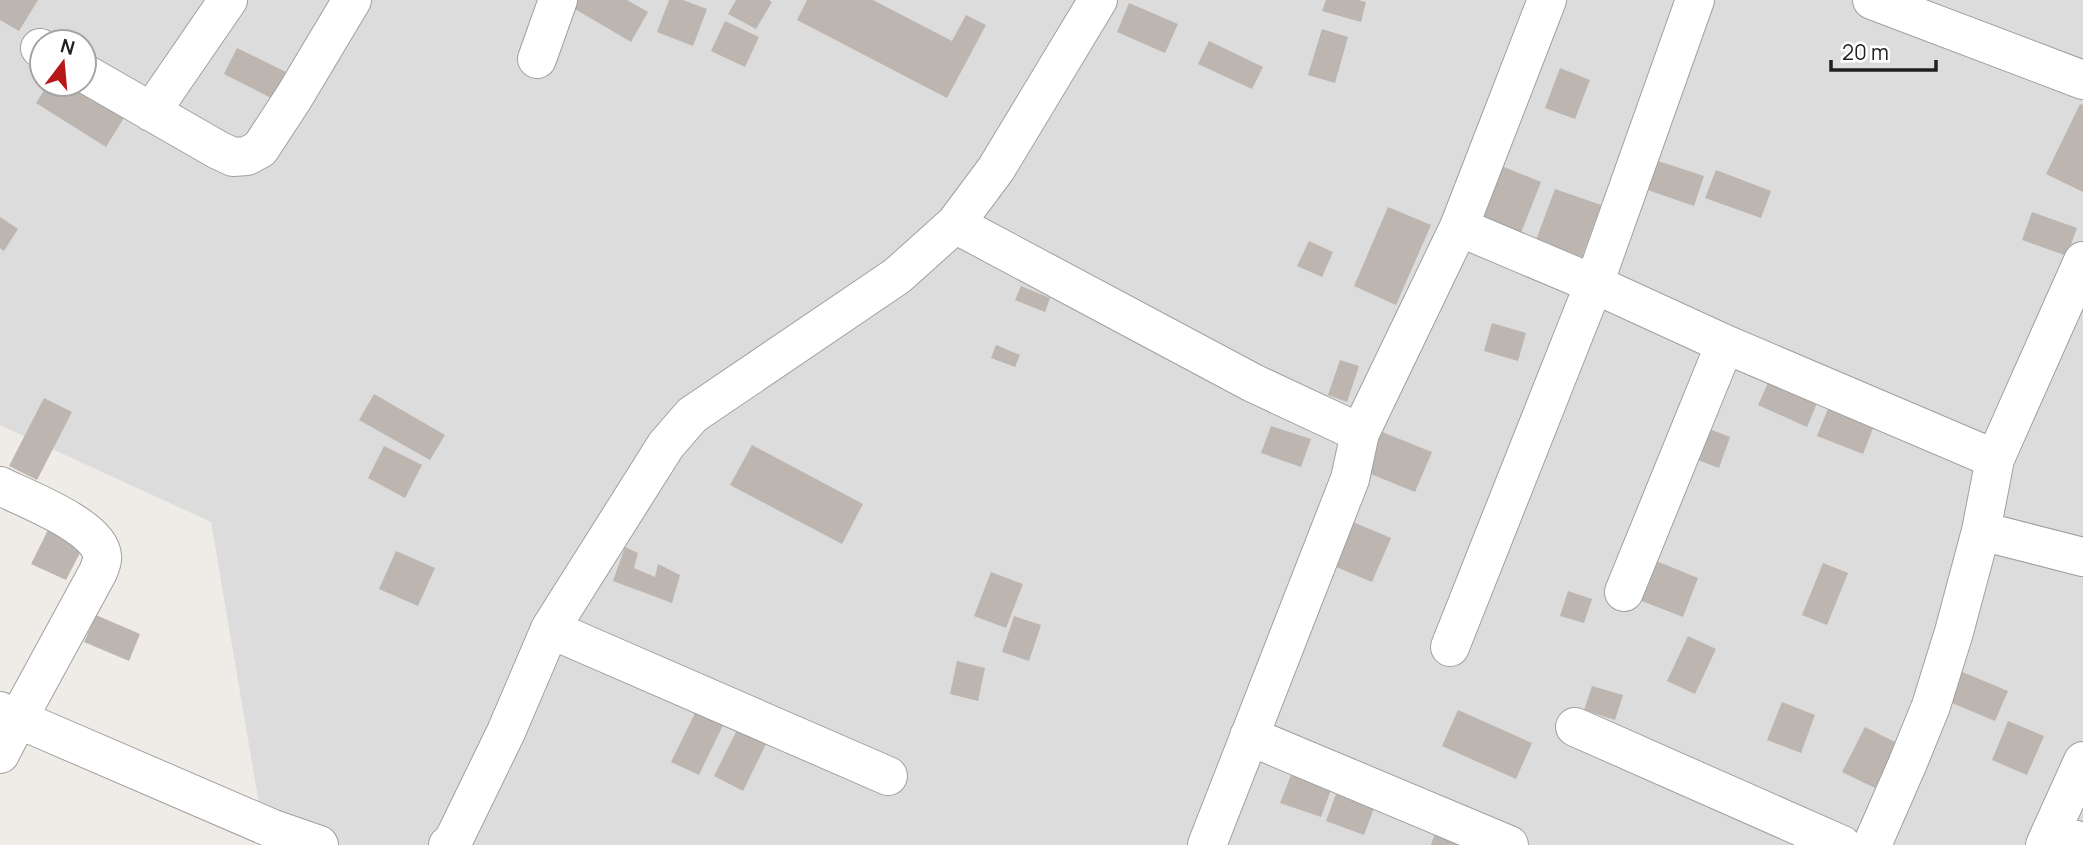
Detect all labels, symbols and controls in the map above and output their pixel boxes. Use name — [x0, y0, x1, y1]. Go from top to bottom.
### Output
north arrow — [28, 28, 98, 98]
scale bar — [1831, 28, 1936, 72]
text: N — [58, 32, 78, 61]
text: 20 m — [1842, 38, 1889, 66]

